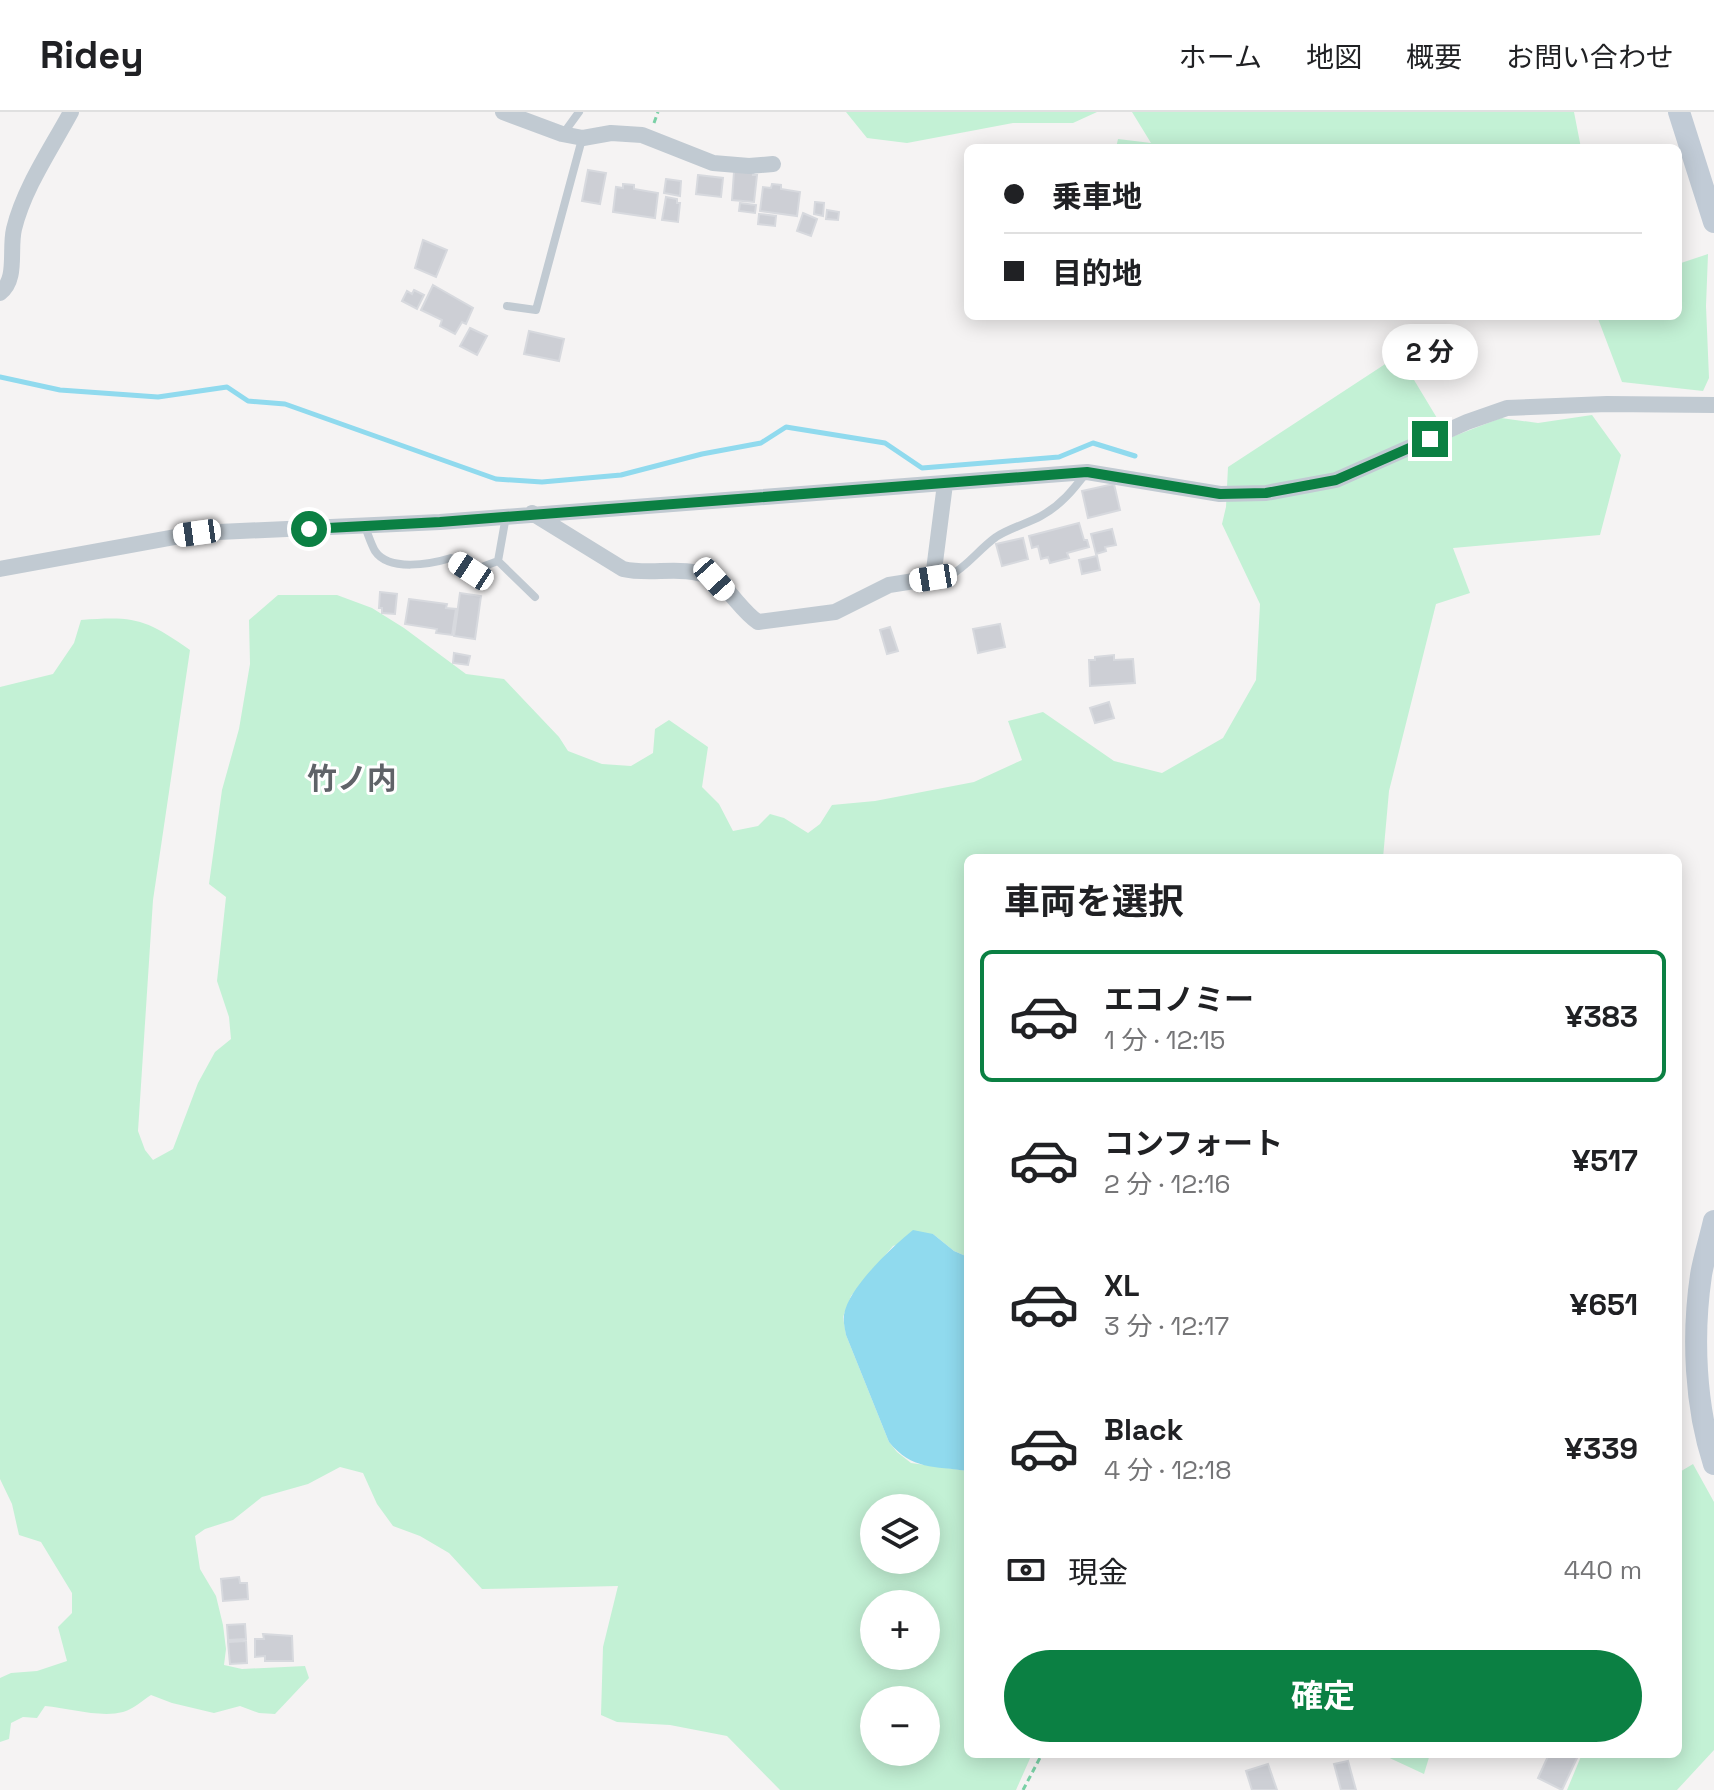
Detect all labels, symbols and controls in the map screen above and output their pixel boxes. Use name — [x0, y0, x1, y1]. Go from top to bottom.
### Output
text: Ridey — [40, 31, 144, 79]
text: ホーム — [1179, 39, 1262, 75]
text: 地図 — [1306, 39, 1362, 75]
text: 概要 — [1406, 39, 1462, 75]
text: お問い合わせ — [1506, 39, 1674, 75]
text: 乗車地 — [1052, 177, 1142, 216]
text: 目的地 — [1052, 254, 1142, 293]
callout: 2 分 — [1382, 323, 1478, 379]
text: 2 分 — [1406, 335, 1454, 369]
route end — [1412, 421, 1448, 457]
route start — [291, 511, 327, 547]
car — [172, 518, 222, 548]
car — [444, 548, 498, 594]
car — [689, 553, 739, 605]
car — [907, 562, 959, 594]
district label: 竹ノ内 — [307, 759, 397, 798]
text: 車両を選択 — [1004, 879, 1184, 925]
icon: car — [1008, 980, 1080, 1052]
text: エコノミー — [1104, 980, 1254, 1019]
text: ¥383 — [1565, 997, 1638, 1036]
text: 1 分 · 12:15 — [1104, 1023, 1225, 1057]
icon: car — [1008, 1124, 1080, 1196]
text: コンフォート — [1104, 1124, 1283, 1163]
text: ¥517 — [1572, 1141, 1638, 1180]
text: 2 分 · 12:16 — [1104, 1167, 1231, 1201]
text: XL — [1104, 1266, 1140, 1305]
icon: car — [1008, 1268, 1080, 1340]
text: ¥651 — [1570, 1285, 1638, 1324]
text: 3 分 · 12:17 — [1104, 1309, 1229, 1343]
text: Black — [1104, 1410, 1183, 1449]
icon: car — [1008, 1412, 1080, 1484]
text: ¥339 — [1564, 1429, 1638, 1468]
text: 4 分 · 12:18 — [1104, 1453, 1231, 1487]
map controls — [860, 1494, 940, 1766]
button: layers — [860, 1494, 940, 1574]
icon: cash — [1004, 1548, 1048, 1592]
text: 現金 — [1068, 1553, 1128, 1592]
text: 440 m — [1564, 1553, 1642, 1587]
button: + — [860, 1590, 940, 1670]
button: 確定 — [1004, 1650, 1642, 1742]
button: − — [860, 1686, 940, 1766]

